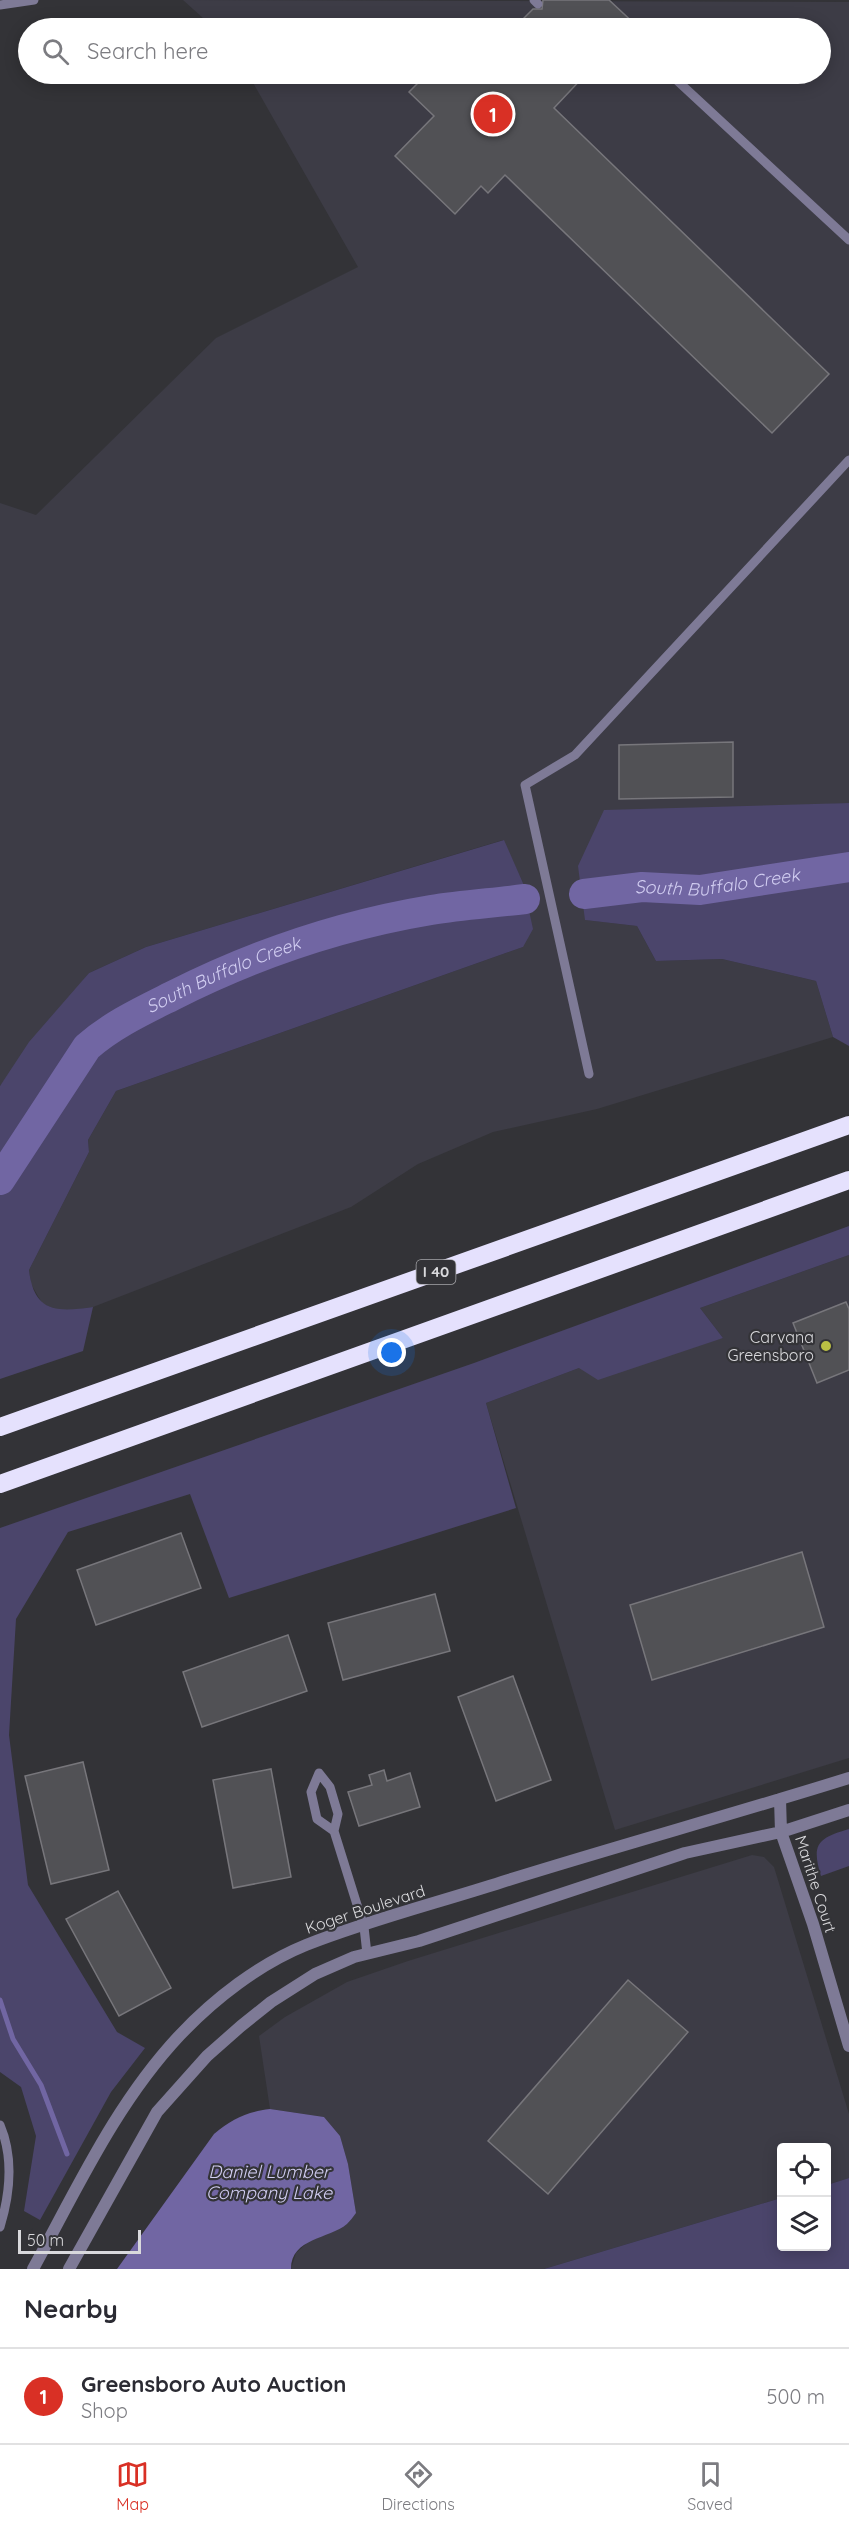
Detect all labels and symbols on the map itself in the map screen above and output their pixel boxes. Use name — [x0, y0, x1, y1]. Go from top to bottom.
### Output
pin: 1 — [474, 92, 512, 136]
water label: South Buffalo Creek — [633, 863, 803, 901]
water label: South Buffalo Creek — [142, 931, 305, 1018]
road number: I 40 — [416, 1260, 456, 1284]
place label: Carvana Greensboro — [727, 1327, 814, 1365]
your location — [377, 1338, 406, 1367]
marker: Carvana Greensboro — [819, 1339, 833, 1353]
street label: Marithe Court — [791, 1833, 841, 1935]
street label: Koger Boulevard — [303, 1880, 427, 1938]
water label: Daniel Lumber Company Lake — [206, 2160, 333, 2204]
scale bar — [18, 2227, 141, 2254]

